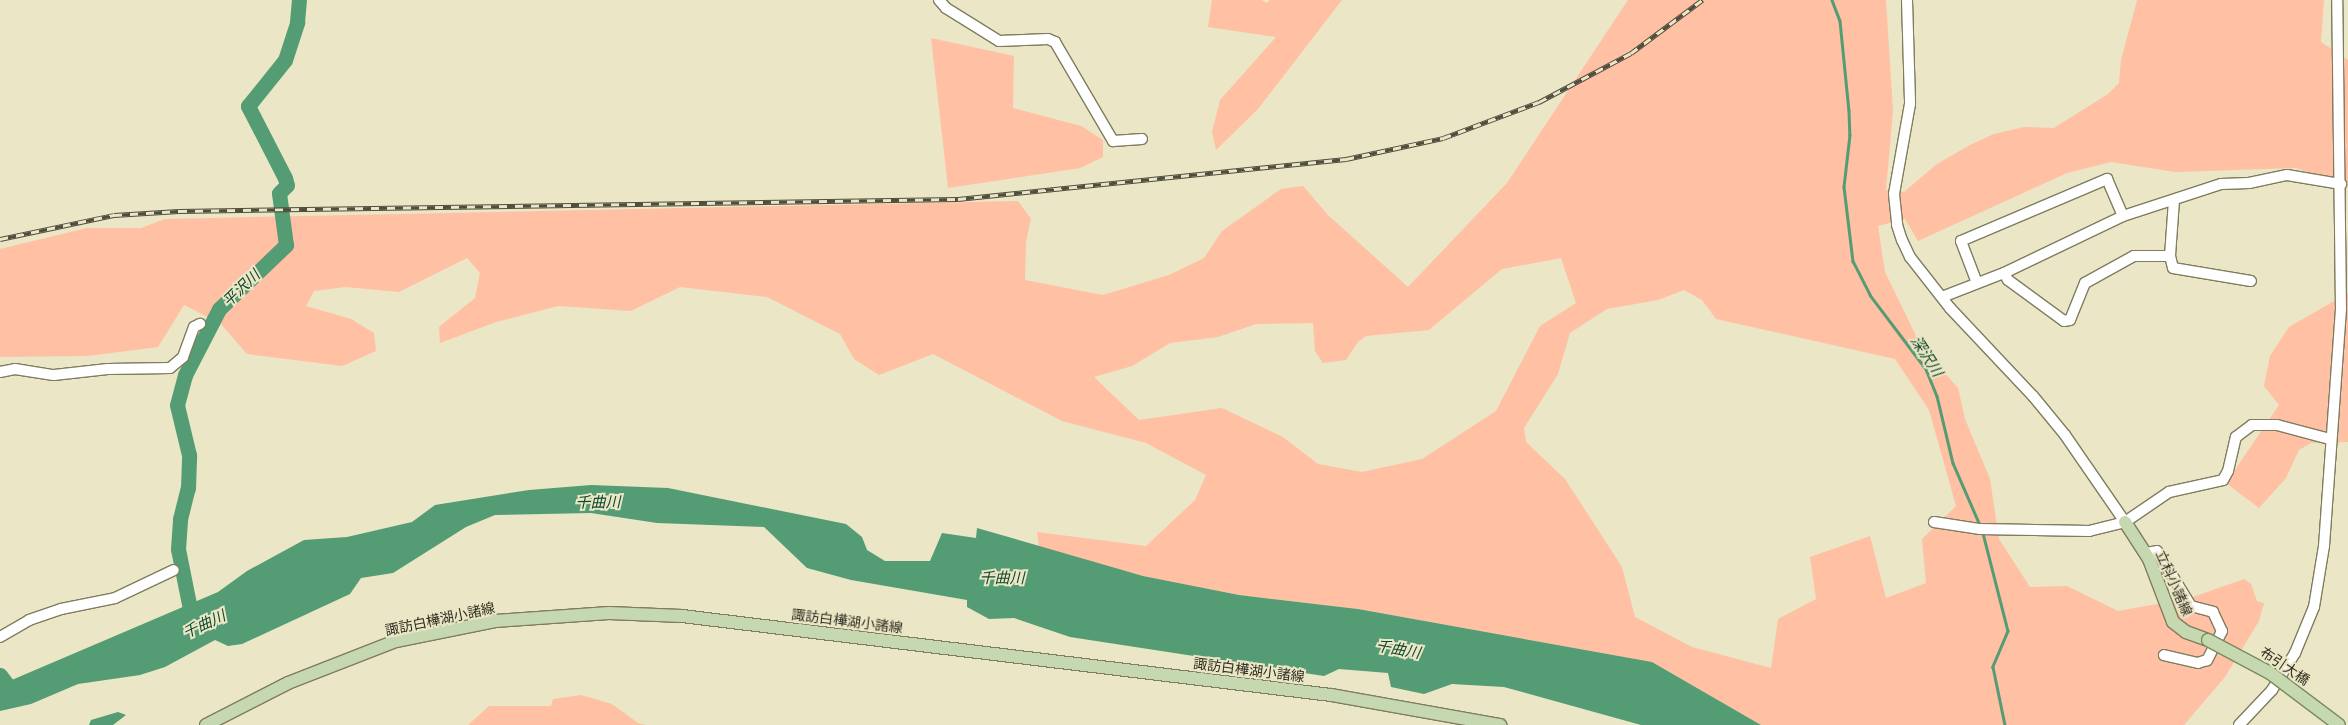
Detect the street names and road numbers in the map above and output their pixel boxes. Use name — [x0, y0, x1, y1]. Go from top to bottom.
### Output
street label: 立科小諸線 — [2152, 548, 2196, 618]
street label: 諏訪白樺湖小諸線 — [383, 599, 497, 639]
street label: 諏訪白樺湖小諸線 — [790, 606, 904, 636]
street label: 布引大橋 — [2257, 643, 2313, 689]
street label: 諏訪白樺湖小諸線 — [1192, 655, 1306, 685]

